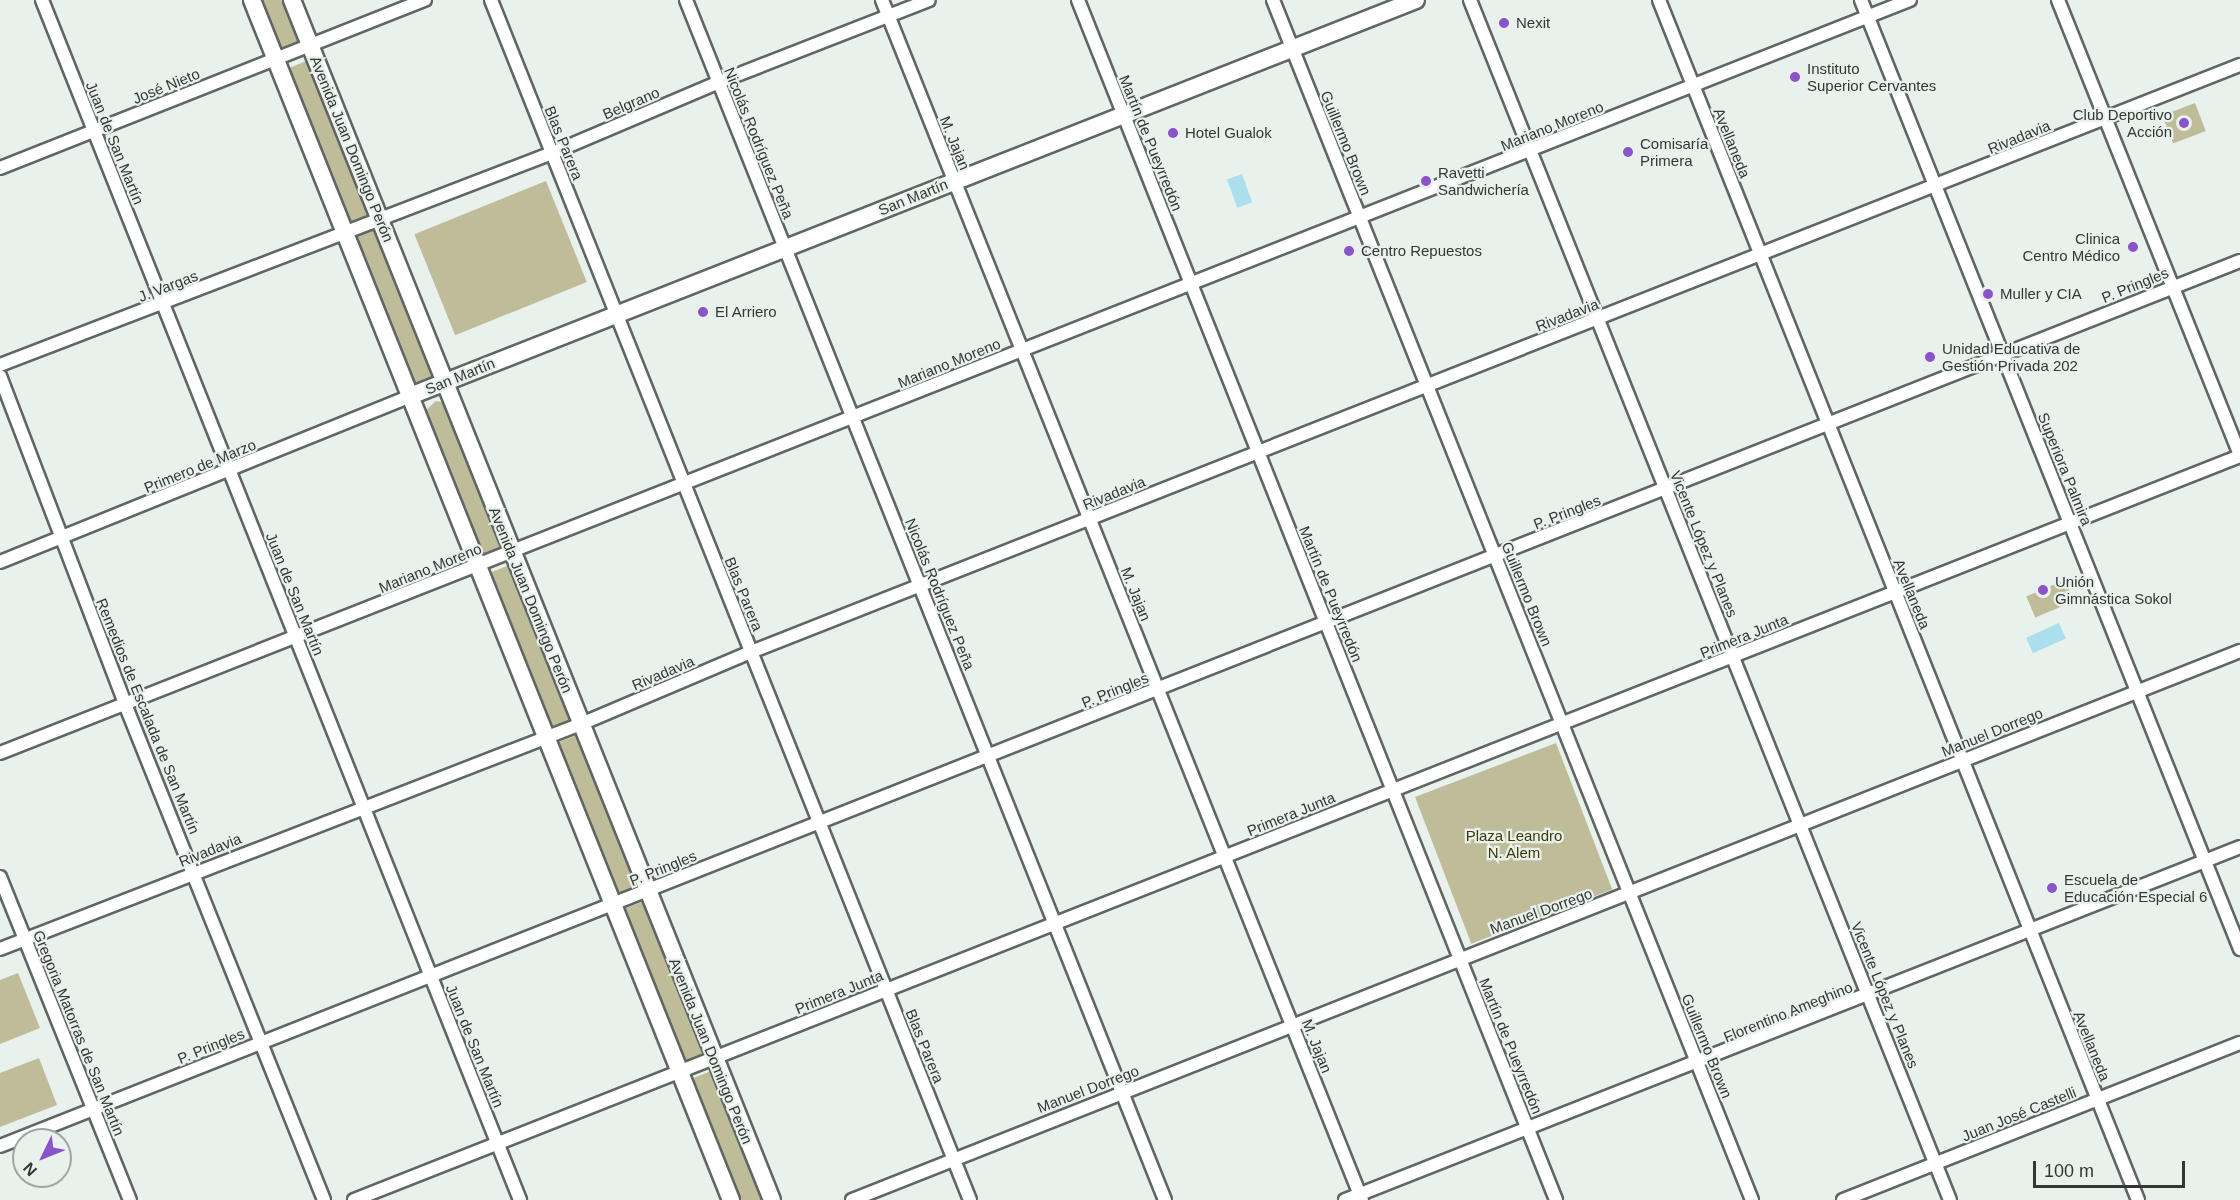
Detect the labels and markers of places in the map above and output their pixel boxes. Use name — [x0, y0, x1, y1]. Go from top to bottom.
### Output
place label: Nexit — [1516, 14, 1550, 32]
marker: Nexit — [1497, 16, 1511, 30]
place label: Instituto Superior Cervantes — [1807, 59, 1936, 94]
marker: Instituto Superior Cervantes — [1788, 70, 1802, 84]
place label: Club Deportivo Acción — [2073, 105, 2172, 140]
marker: Club Deportivo Acción — [2177, 116, 2191, 130]
place label: Hotel Gualok — [1185, 124, 1272, 142]
marker: Hotel Gualok — [1166, 126, 1180, 140]
place label: Comisaría Primera — [1640, 134, 1708, 169]
marker: Comisaría Primera — [1621, 145, 1635, 159]
place label: Ravetti Sandwichería — [1438, 163, 1529, 198]
marker: Ravetti Sandwichería — [1419, 174, 1433, 188]
place label: Clinica Centro Médico — [2022, 229, 2120, 264]
marker: Clinica Centro Médico — [2124, 238, 2142, 256]
place label: Centro Repuestos — [1361, 242, 1482, 260]
marker: Centro Repuestos — [1342, 244, 1356, 258]
place label: Muller y CIA — [2000, 285, 2082, 303]
marker: Muller y CIA — [1981, 287, 1995, 301]
place label: El Arriero — [715, 303, 778, 321]
marker: El Arriero — [696, 305, 710, 319]
place label: Unidad Educativa de Gestión Privada 202 — [1942, 339, 2080, 374]
marker: Unidad Educativa de Gestión Privada 202 — [1923, 350, 1937, 364]
place label: Unión Gimnástica Sokol — [2055, 572, 2172, 607]
marker: Unión Gimnástica Sokol — [2036, 583, 2050, 597]
place label: Escuela de Educación Especial 6 — [2064, 870, 2207, 905]
marker: Escuela de Educación Especial 6 — [2045, 881, 2059, 895]

